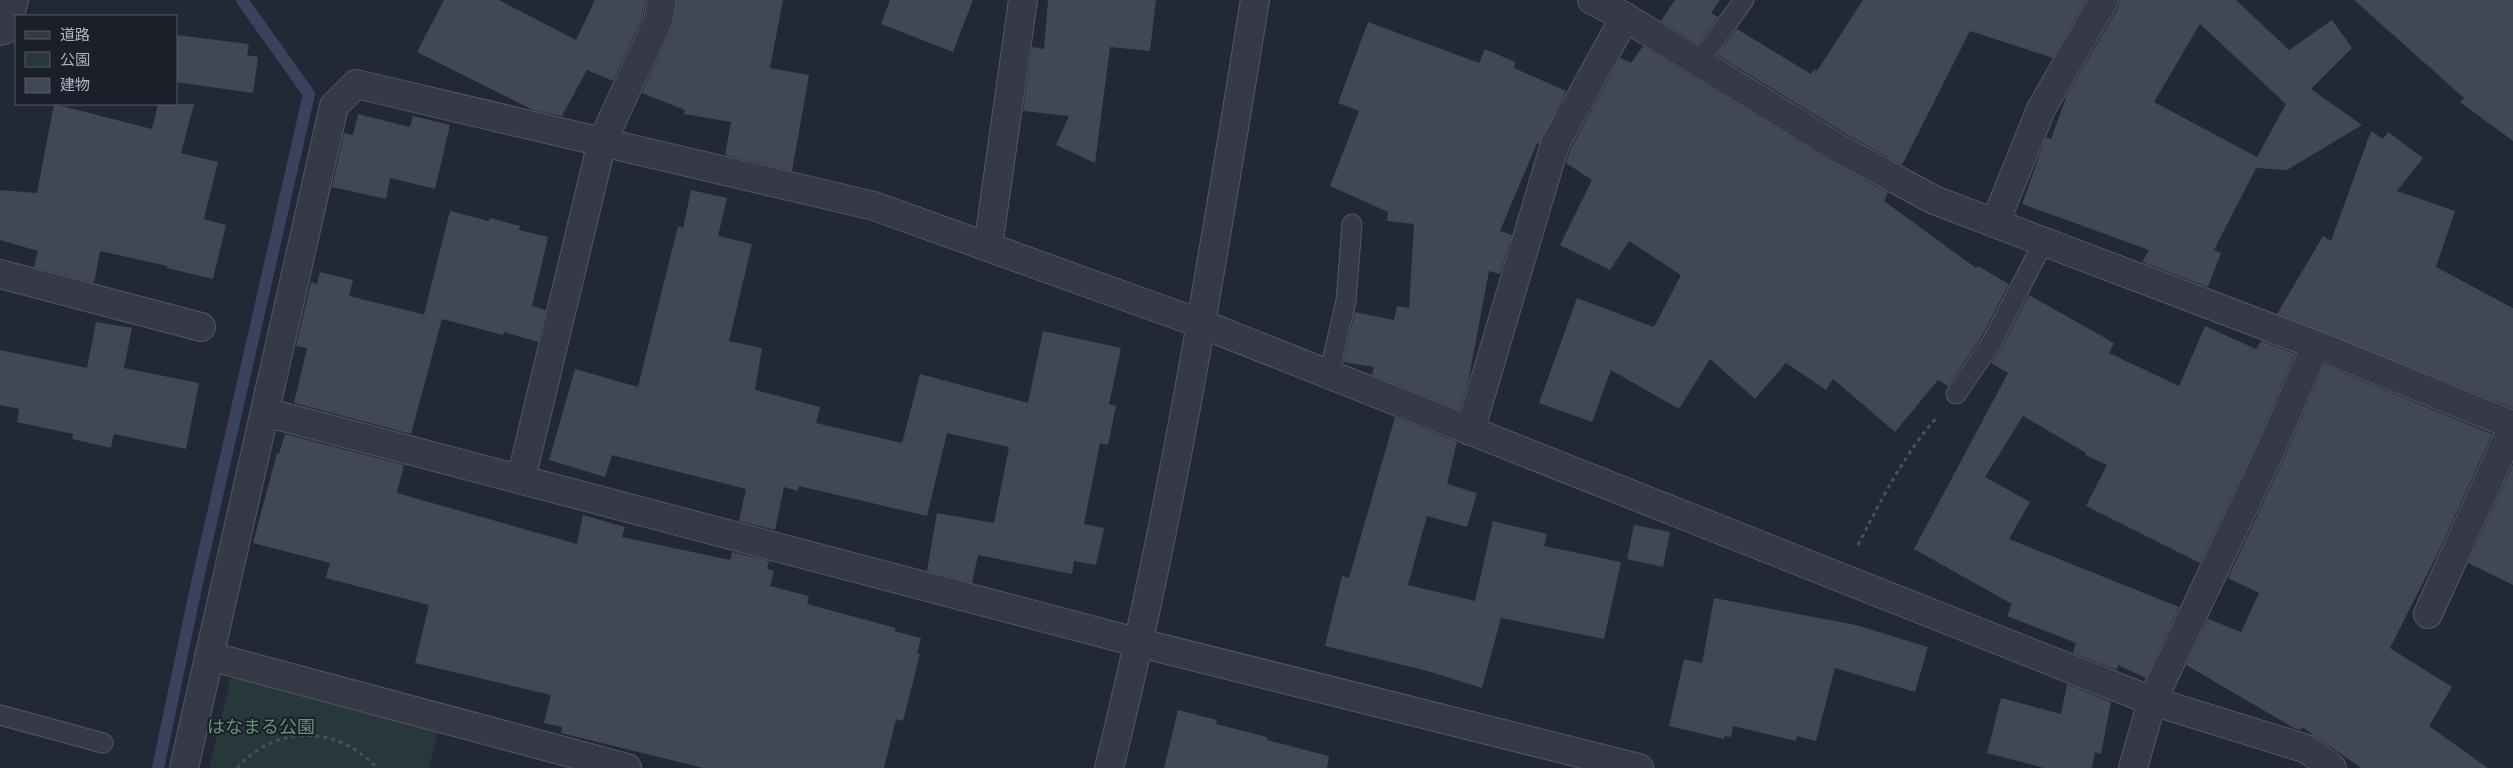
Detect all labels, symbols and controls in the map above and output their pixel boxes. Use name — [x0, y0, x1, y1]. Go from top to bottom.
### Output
legend — [15, 15, 178, 105]
text: 道路 — [60, 25, 90, 43]
text: 公園 — [60, 50, 90, 68]
text: 建物 — [60, 75, 90, 93]
park label: はなまる公園 — [207, 715, 315, 737]

